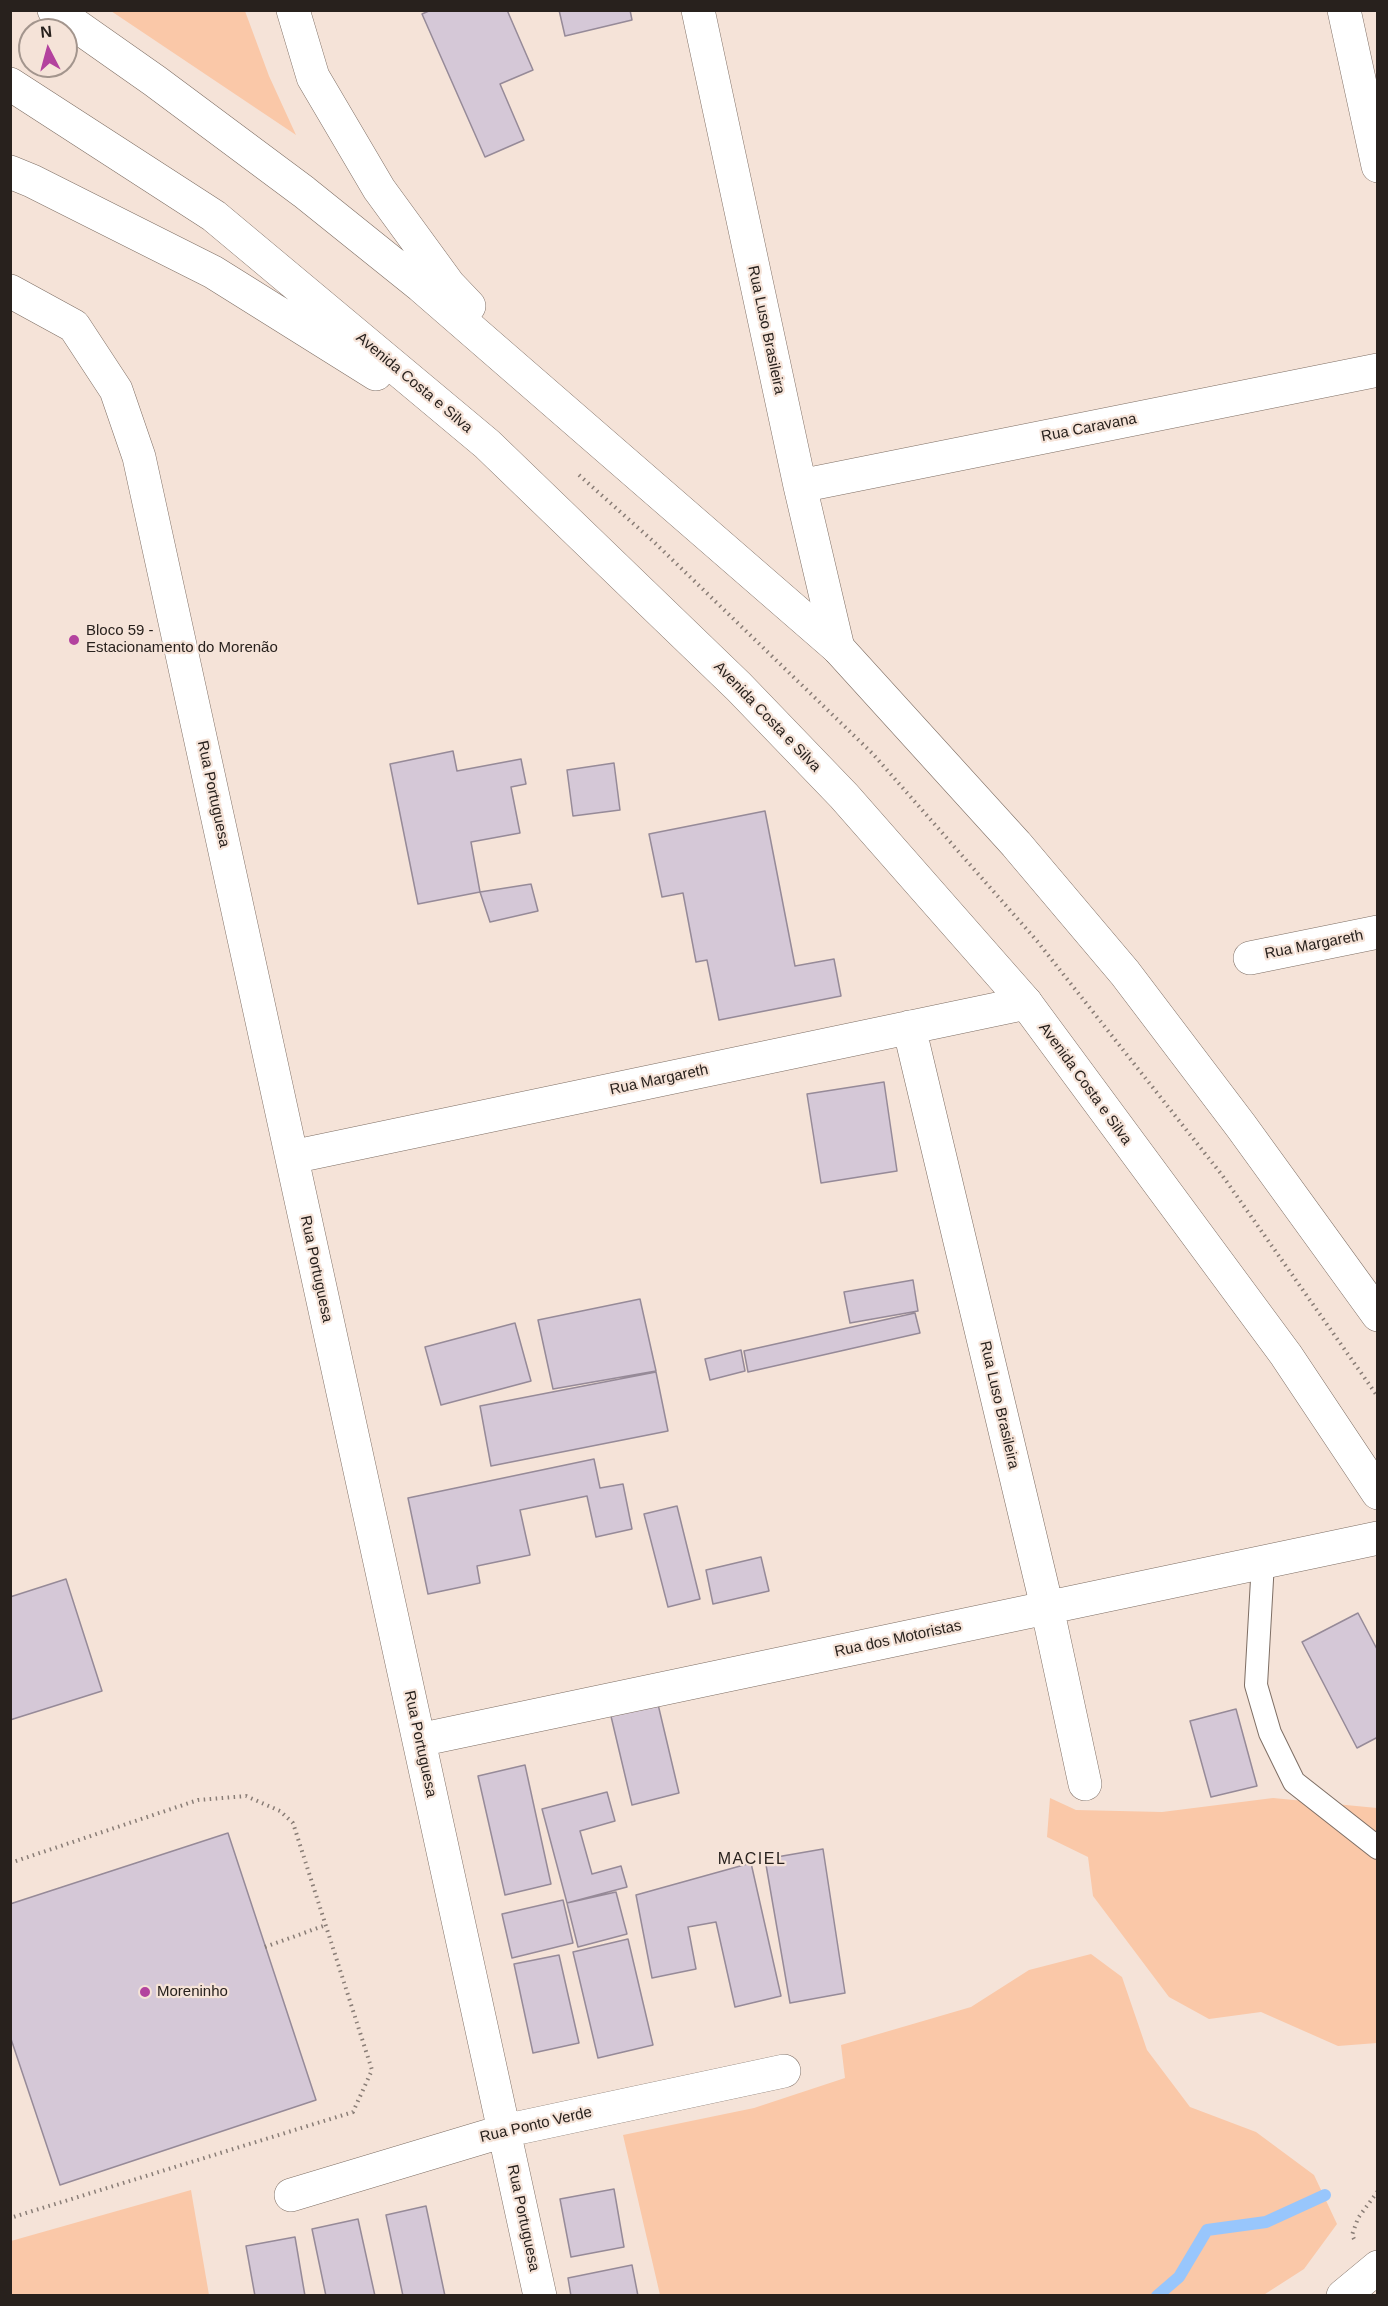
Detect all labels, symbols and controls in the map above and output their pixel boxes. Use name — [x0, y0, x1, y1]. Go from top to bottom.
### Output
north arrow — [18, 18, 78, 78]
text: N — [40, 23, 53, 41]
street label: Rua Luso Brasileira — [744, 264, 788, 396]
street label: Avenida Costa e Silva — [352, 329, 476, 437]
street label: Rua Caravana — [1040, 410, 1138, 446]
place label: Bloco 59 - Estacionamento do Morenão — [86, 622, 278, 657]
marker: Bloco 59 - Estacionamento do Morenão — [67, 633, 81, 647]
street label: Avenida Costa e Silva — [710, 658, 824, 776]
street label: Rua Portuguesa — [193, 739, 233, 849]
street label: Rua Margareth — [1263, 927, 1365, 963]
street label: Avenida Costa e Silva — [1035, 1019, 1135, 1149]
street label: Rua Margareth — [608, 1061, 710, 1099]
street label: Rua Portuguesa — [296, 1214, 336, 1324]
street label: Rua Luso Brasileira — [976, 1339, 1022, 1471]
street label: Rua dos Motoristas — [833, 1617, 963, 1661]
street label: Rua Portuguesa — [400, 1689, 440, 1799]
district label: MACIEL — [718, 1850, 786, 1870]
place label: Moreninho — [157, 1983, 228, 2001]
marker: Moreninho — [138, 1985, 152, 1999]
street label: Rua Ponto Verde — [478, 2103, 594, 2147]
street label: Rua Portuguesa — [503, 2163, 543, 2273]

